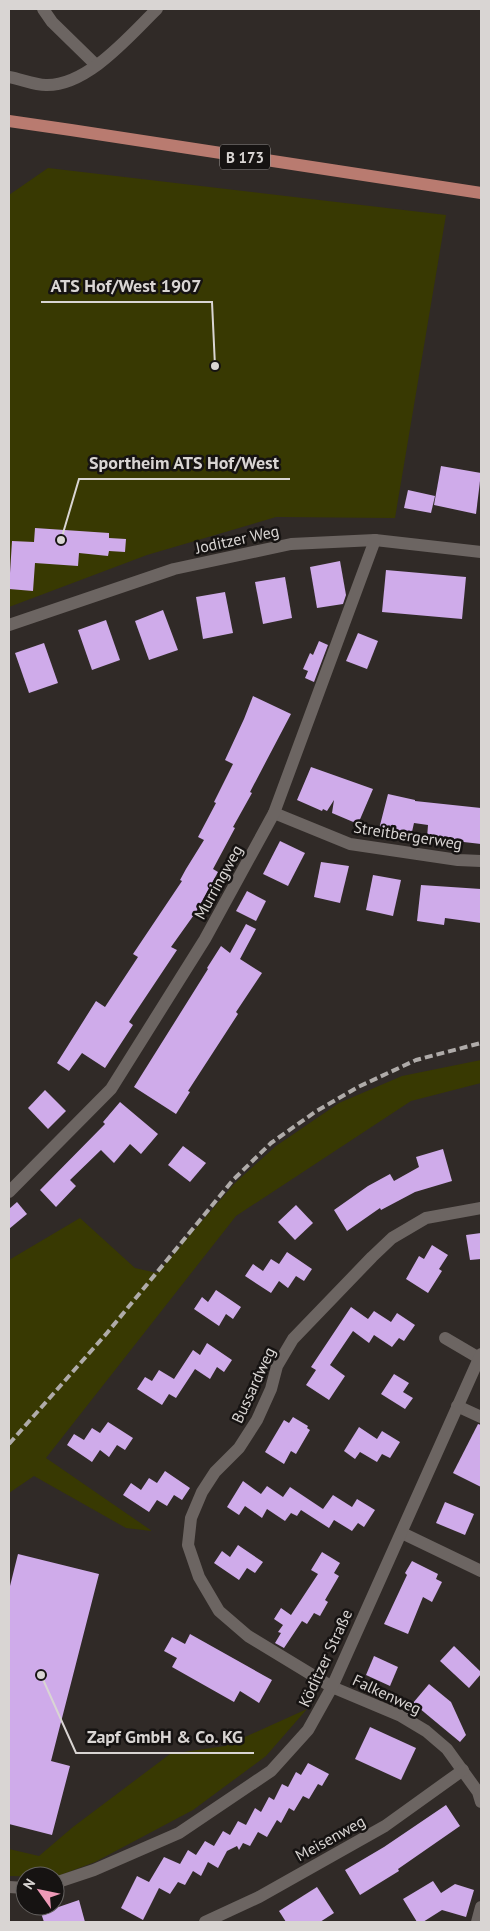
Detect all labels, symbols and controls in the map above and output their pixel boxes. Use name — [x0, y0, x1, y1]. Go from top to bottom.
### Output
road number: B 173 — [220, 144, 270, 170]
callout: ATS Hof/West 1907 — [41, 269, 212, 302]
text: ATS Hof/West 1907 — [50, 274, 202, 297]
callout: Sportheim ATS Hof/West — [79, 446, 290, 479]
text: Sportheim ATS Hof/West — [89, 451, 280, 474]
street label: Joditzer Weg — [192, 520, 281, 558]
street label: Streitbergerweg — [352, 817, 464, 853]
street label: Murringweg — [189, 841, 247, 923]
street label: Bussardweg — [227, 1344, 279, 1426]
street label: Köditzer Straße — [294, 1606, 356, 1710]
street label: Falkenweg — [350, 1669, 424, 1719]
callout: Zapf GmbH & Co. KG — [76, 1720, 254, 1753]
text: Zapf GmbH & Co. KG — [87, 1725, 243, 1748]
street label: Meisenweg — [292, 1811, 368, 1865]
north arrow — [15, 1866, 65, 1916]
text: N — [19, 1875, 39, 1893]

